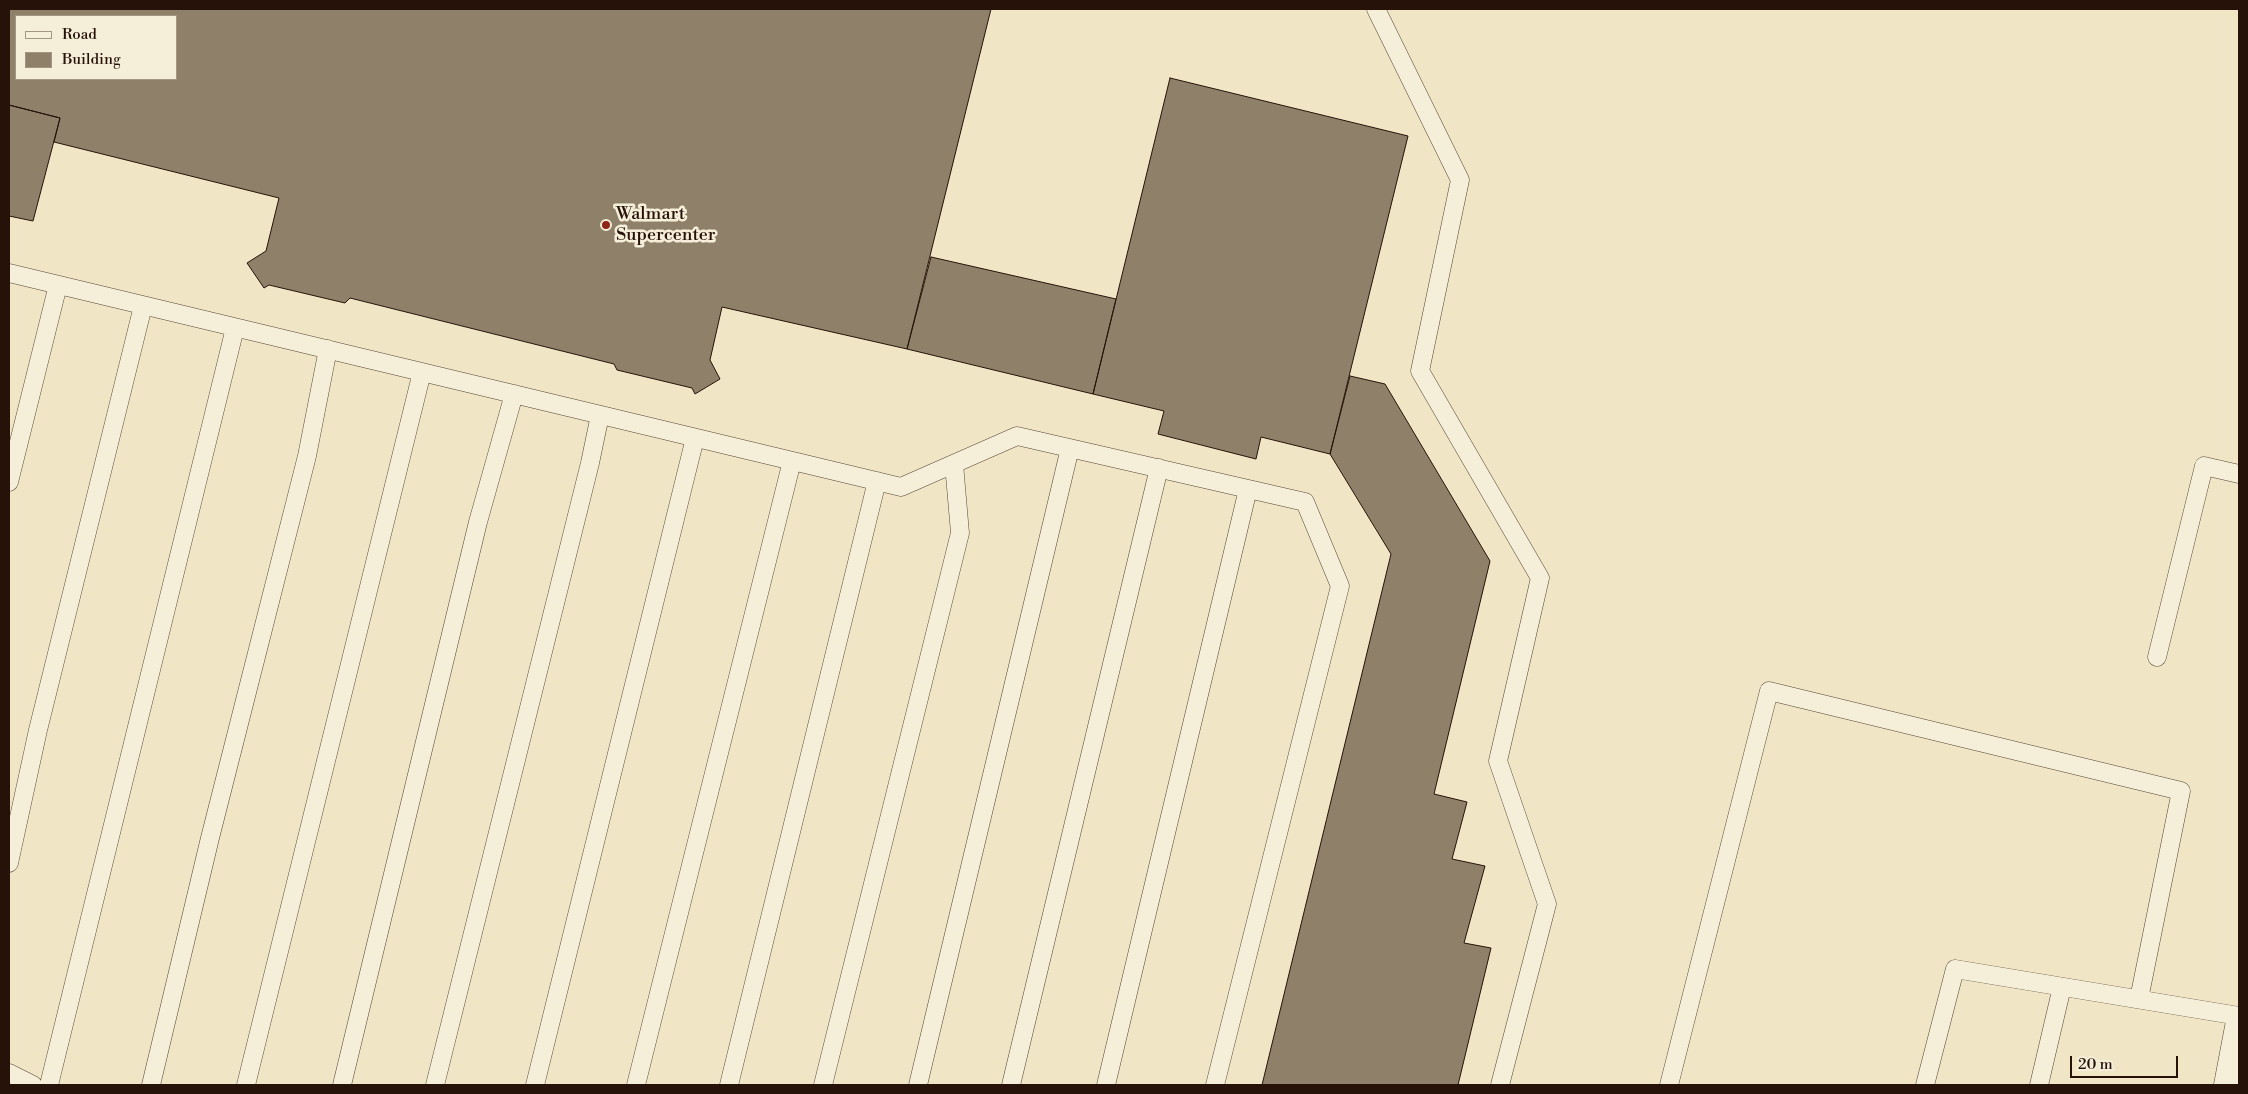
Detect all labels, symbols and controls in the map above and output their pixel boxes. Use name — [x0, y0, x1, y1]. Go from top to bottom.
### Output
legend — [15, 15, 178, 80]
text: Road — [62, 25, 97, 44]
text: Building — [62, 50, 121, 69]
place label: Walmart Supercenter — [616, 204, 716, 246]
marker: Walmart Supercenter — [600, 219, 612, 231]
scale bar — [2073, 1046, 2180, 1078]
text: 20 m — [2078, 1055, 2113, 1074]

